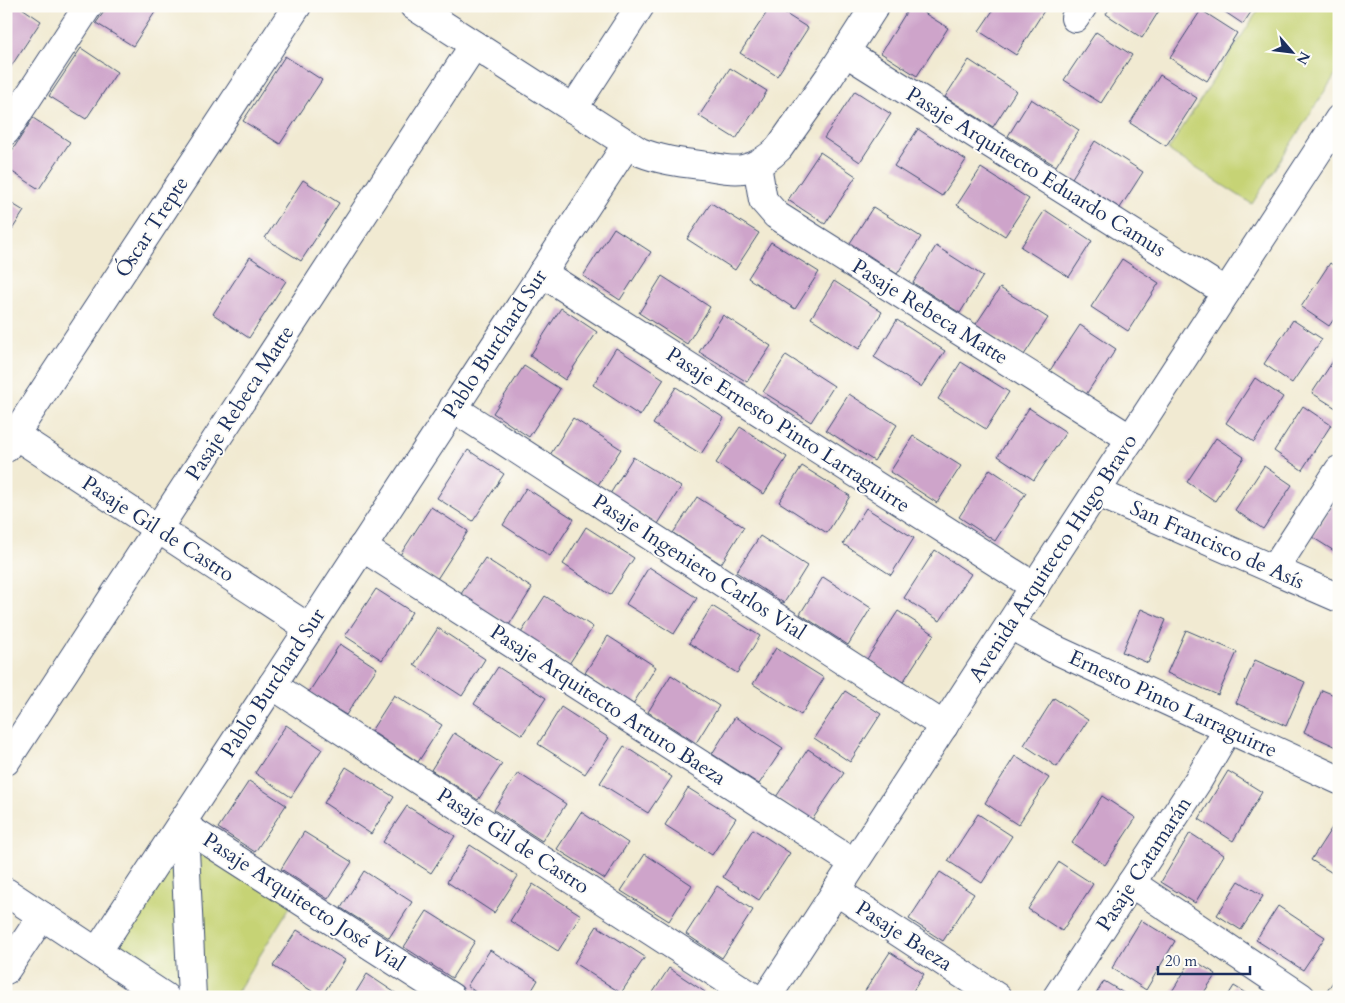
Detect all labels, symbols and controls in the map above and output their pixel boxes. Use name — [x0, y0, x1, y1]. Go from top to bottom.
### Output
north arrow — [1268, 28, 1318, 78]
text: N — [1292, 48, 1314, 68]
street label: Pasaje Arquitecto Eduardo Camus — [901, 80, 1171, 264]
street label: Óscar Trepte — [108, 170, 196, 283]
street label: Pasaje Rebeca Matte — [846, 252, 1014, 372]
street label: Pablo Burchard Sur — [436, 263, 554, 424]
street label: Pasaje Rebeca Matte — [179, 320, 301, 486]
street label: Pasaje Ernesto Pinto Larraguirre — [660, 340, 916, 520]
street label: Avenida Arquitecto Hugo Bravo — [962, 428, 1144, 688]
street label: Pasaje Gil de Castro — [76, 469, 240, 589]
street label: Pasaje Ingeniero Carlos Vial — [587, 487, 811, 647]
street label: San Francisco de Asís — [1125, 493, 1309, 597]
street label: Pablo Burchard Sur — [214, 602, 332, 763]
street label: Pasaje Arquitecto Arturo Baeza — [484, 618, 732, 792]
street label: Ernesto Pinto Larraguirre — [1064, 643, 1282, 765]
street label: Pasaje Gil de Castro — [431, 781, 595, 901]
street label: Pasaje Catamarán — [1090, 791, 1198, 937]
street label: Pasaje Arquitecto José Vial — [197, 826, 411, 978]
street label: Pasaje Baeza — [850, 894, 958, 978]
scale bar — [1158, 943, 1250, 975]
text: 20 m — [1165, 951, 1197, 971]

